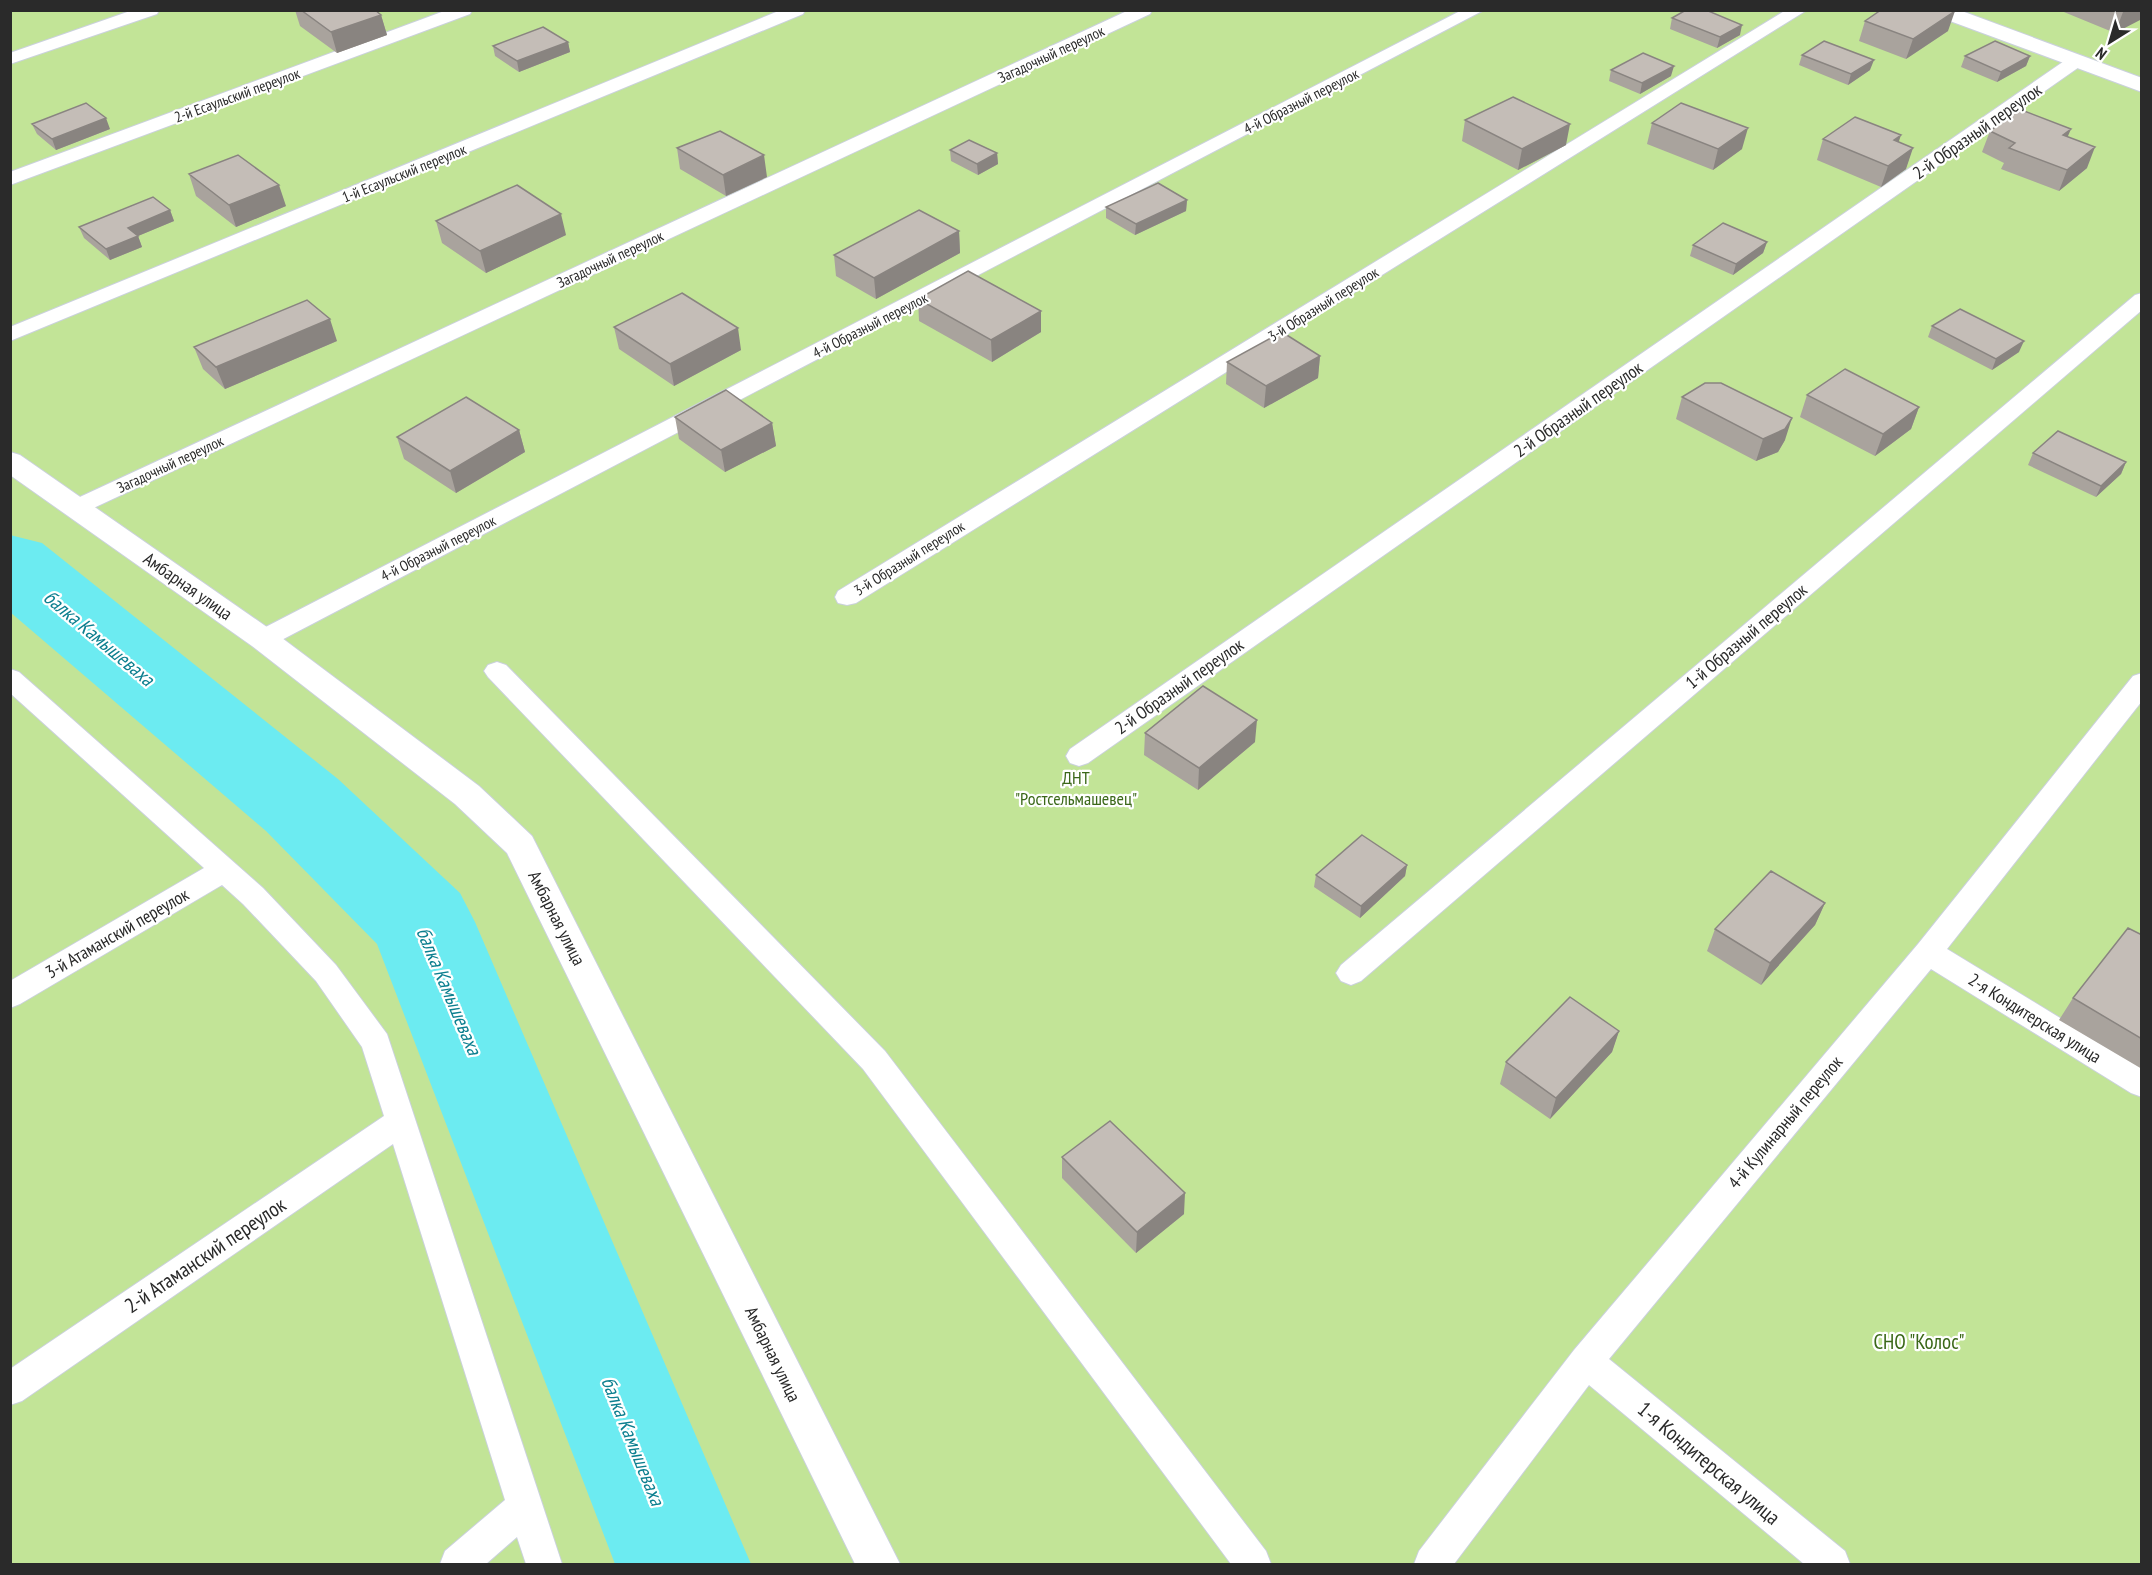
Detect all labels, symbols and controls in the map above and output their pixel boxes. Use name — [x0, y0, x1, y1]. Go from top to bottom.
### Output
north arrow — [2080, 12, 2140, 72]
street label: Загадочный переулок — [995, 21, 1107, 87]
text: N — [2092, 43, 2110, 65]
street label: 2-й Есаульский переулок — [172, 63, 303, 127]
street label: 4-й Образный переулок — [1240, 64, 1362, 138]
street label: 2-й Образный переулок — [1908, 78, 2046, 184]
street label: 1-й Есаульский переулок — [339, 139, 469, 207]
street label: Загадочный переулок — [554, 226, 666, 292]
street label: 3-й Образный переулок — [1264, 262, 1382, 346]
street label: 4-й Образный переулок — [809, 288, 931, 362]
street label: 2-й Образный переулок — [1509, 356, 1647, 462]
street label: Загадочный переулок — [114, 431, 226, 497]
street label: 4-й Образный переулок — [377, 511, 499, 585]
street label: 3-й Образный переулок — [850, 516, 968, 600]
street label: Амбарная улица — [139, 547, 237, 625]
street label: 1-й Образный переулок — [1680, 578, 1812, 694]
water label: балка Камышеваха — [38, 584, 160, 692]
street label: 2-й Образный переулок — [1110, 633, 1248, 739]
park label: ДНТ "Ростсельмашевец" — [1015, 766, 1137, 810]
street label: Амбарная улица — [523, 867, 591, 969]
street label: 3-й Атаманский переулок — [41, 883, 193, 983]
water label: балка Камышеваха — [410, 923, 488, 1060]
street label: 2-я Кондитерская улица — [1964, 968, 2106, 1068]
street label: 4-й Кулинарный переулок — [1723, 1051, 1847, 1193]
street label: 2-й Атаманский переулок — [119, 1191, 291, 1319]
street label: Амбарная улица — [740, 1303, 806, 1405]
park label: СНО "Колос" — [1873, 1328, 1965, 1355]
water label: балка Камышеваха — [595, 1373, 671, 1510]
street label: 1-я Кондитерская улица — [1632, 1395, 1786, 1531]

